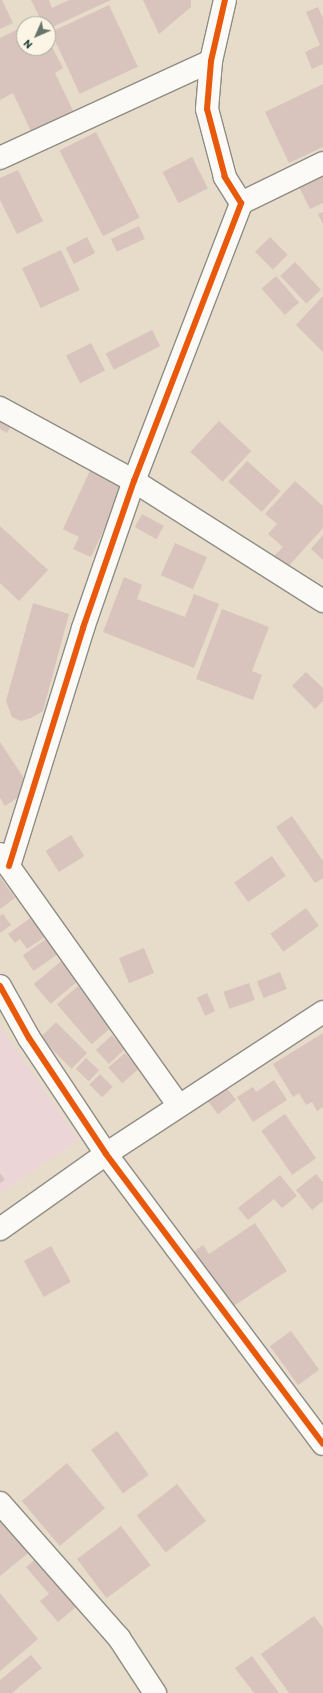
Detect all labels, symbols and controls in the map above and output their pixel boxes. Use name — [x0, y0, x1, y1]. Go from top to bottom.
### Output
north arrow — [16, 16, 56, 56]
text: N — [21, 37, 35, 51]

